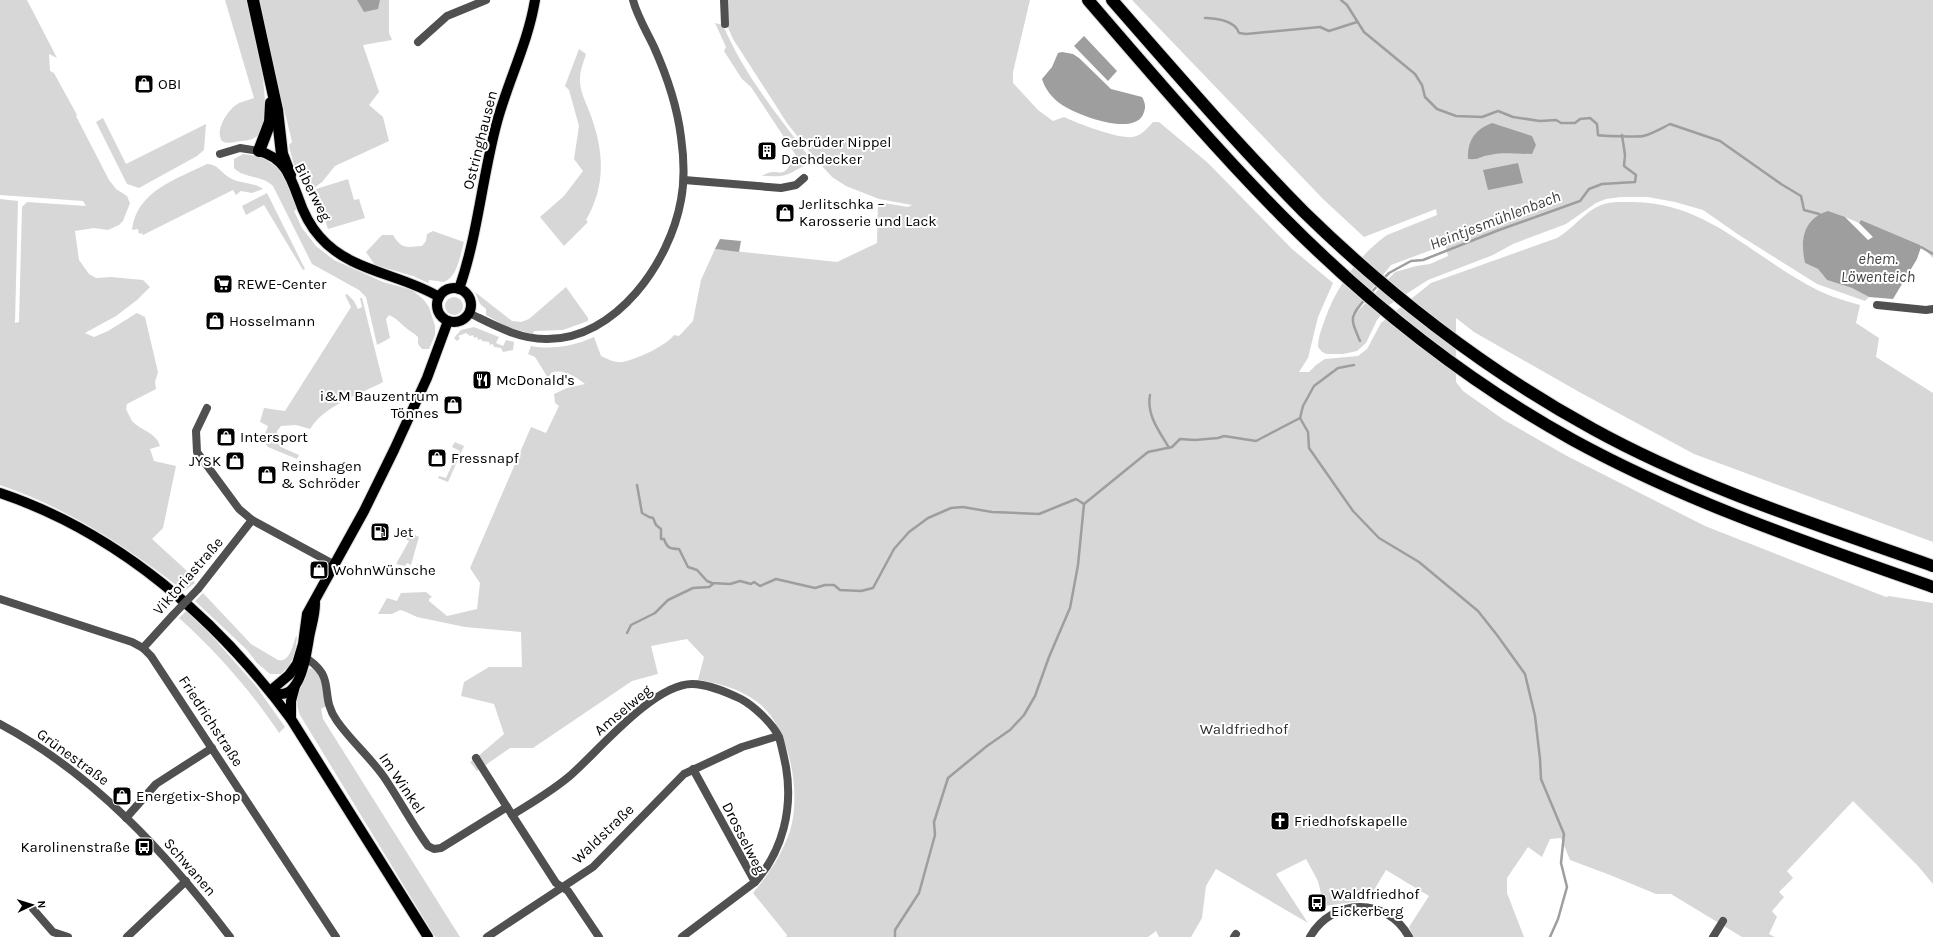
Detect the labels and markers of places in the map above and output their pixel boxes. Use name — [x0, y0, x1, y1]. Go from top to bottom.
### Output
shop icon: OBI — [133, 73, 155, 95]
place label: OBI — [158, 75, 181, 93]
place label: Gebrüder Nippel Dachdecker — [781, 133, 892, 168]
building icon: Gebrüder Nippel Dachdecker — [756, 140, 778, 162]
place label: Jerlitschka – Karosserie und Lack — [799, 195, 937, 230]
shop icon: Jerlitschka – Karosserie und Lack — [774, 202, 796, 224]
supermarket icon: REWE-Center — [212, 273, 234, 295]
place label: REWE-Center — [237, 275, 327, 293]
shop icon: Hosselmann — [204, 310, 226, 332]
place label: Hosselmann — [229, 312, 315, 330]
restaurant icon: McDonald's — [471, 369, 493, 391]
place label: McDonald's — [496, 371, 575, 389]
place label: i&M Bauzentrum Tönnes — [320, 387, 439, 422]
shop icon: i&M Bauzentrum Tönnes — [442, 394, 464, 416]
shop icon: Intersport — [215, 426, 237, 448]
place label: Intersport — [240, 428, 308, 446]
shop icon: Fressnapf — [426, 447, 448, 469]
place label: Fressnapf — [451, 449, 520, 467]
shop icon: JYSK — [224, 450, 246, 472]
place label: JYSK — [189, 452, 221, 470]
place label: Reinshagen & Schröder — [281, 457, 362, 492]
shop icon: Reinshagen & Schröder — [256, 464, 278, 486]
fuel station icon: Jet — [369, 521, 391, 543]
place label: Jet — [394, 523, 414, 541]
shop icon: WohnWünsche — [308, 559, 330, 581]
place label: WohnWünsche — [333, 561, 436, 579]
shop icon: Energetix-Shop — [111, 785, 133, 807]
place label: Energetix-Shop — [136, 787, 241, 805]
church icon: Friedhofskapelle — [1269, 810, 1291, 832]
place label: Friedhofskapelle — [1294, 812, 1408, 830]
bus stop icon: Karolinenstraße — [133, 836, 155, 858]
place label: Karolinenstraße — [20, 838, 130, 856]
place label: Waldfriedhof Eickerberg — [1331, 885, 1420, 920]
bus stop icon: Waldfriedhof Eickerberg — [1306, 892, 1328, 914]

